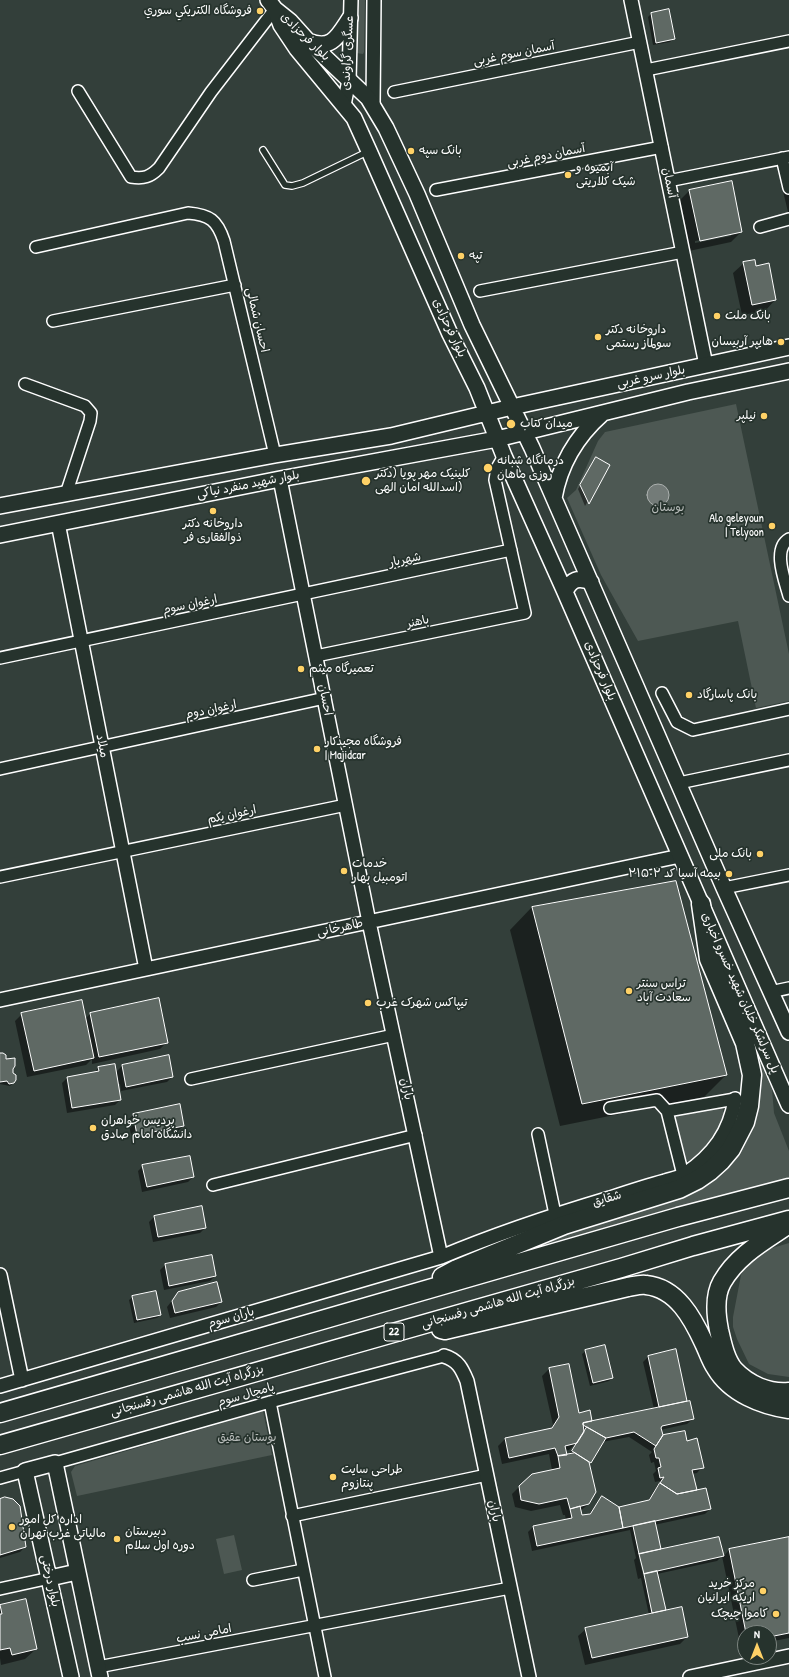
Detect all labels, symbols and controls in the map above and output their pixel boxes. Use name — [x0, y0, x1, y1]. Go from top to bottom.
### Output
place label: فروشگاه الكتريكي سوري — [144, 4, 252, 18]
marker: فروشگاه الكتريكي سوري — [255, 6, 265, 16]
street label: بلوار فرحزادی — [277, 10, 333, 64]
street label: عسگری گراوندی — [339, 15, 357, 91]
street label: آسمان سوم غربی — [472, 39, 556, 69]
street label: آسمان دوم غربی — [506, 141, 586, 171]
place label: بانک سپه — [419, 144, 462, 158]
marker: بانک سپه — [406, 146, 416, 156]
place label: آبمیوه و شیک کلاریتی — [576, 161, 636, 189]
street label: آسمان — [659, 166, 679, 200]
marker: آبمیوه و شیک کلاریتی — [563, 170, 573, 180]
place label: تپه — [469, 249, 482, 263]
marker: تپه — [456, 251, 466, 261]
street label: احسان شمالی — [243, 286, 271, 354]
street label: بلوار فرحزادی — [429, 296, 469, 360]
place label: بانک ملت — [725, 309, 771, 323]
marker: بانک ملت — [712, 311, 722, 321]
place label: داروخانه دکتر سولماز رستمی — [606, 323, 671, 351]
marker: داروخانه دکتر سولماز رستمی — [593, 332, 603, 342]
place label: هایپر آربیسان — [711, 335, 773, 349]
marker: هایپر آربیسان — [776, 337, 786, 347]
street label: بلوار سرو غربی — [616, 363, 686, 391]
place label: نیلپر — [737, 409, 756, 423]
marker: نیلپر — [759, 411, 769, 421]
place label: میدان کتاب — [520, 417, 573, 431]
marker: میدان کتاب — [505, 418, 517, 430]
place label: درمانگاه شبانه روزی ماهان — [497, 454, 564, 482]
marker: درمانگاه شبانه روزی ماهان — [482, 462, 494, 474]
place label: کلینیک مهر پویا (دکتر اسدالله امان الهی) — [375, 467, 470, 495]
street label: بلوار شهید منفرد نیاکی — [195, 468, 301, 502]
marker: کلینیک مهر پویا (دکتر اسدالله امان الهی) — [360, 475, 372, 487]
park label: بوستان — [652, 501, 684, 515]
marker: داروخانه دکتر ذوالفقاری فر — [208, 506, 218, 516]
place label: Alo geleyoun | Telyoon — [709, 512, 764, 540]
place label: داروخانه دکتر ذوالفقاری فر — [183, 517, 243, 545]
marker: Alo geleyoun | Telyoon — [767, 521, 777, 531]
street label: شهریار — [388, 550, 422, 570]
street label: ارغوان سوم — [161, 592, 219, 618]
street label: باهنر — [405, 613, 431, 631]
street label: بلوار فرحزادی — [581, 639, 619, 703]
place label: تعمیرگاه میثم — [309, 662, 374, 676]
marker: تعمیرگاه میثم — [296, 664, 306, 674]
street label: احسان — [315, 683, 335, 717]
place label: بانک پاسارگاد — [697, 688, 757, 702]
marker: بانک پاسارگاد — [684, 690, 694, 700]
street label: ارغوان دوم — [184, 698, 238, 722]
street label: میلاد — [93, 733, 111, 759]
place label: فروشگاه مجیدکار | Majidcar — [325, 735, 402, 763]
marker: فروشگاه مجیدکار | Majidcar — [312, 744, 322, 754]
street label: ارغوان یکم — [206, 803, 258, 827]
place label: بانک ملی — [709, 847, 752, 861]
marker: بانک ملی — [755, 849, 765, 859]
place label: خدمات اتومبیل بهار — [352, 857, 408, 885]
marker: خدمات اتومبیل بهار — [339, 866, 349, 876]
place label: بیمه آسیا کد ۲۱۵۰۲ — [628, 867, 721, 881]
marker: بیمه آسیا کد ۲۱۵۰۲ — [724, 869, 734, 879]
street label: پل سرلشکر خلبان شهید خسرو اخباری — [698, 910, 782, 1076]
street label: طاهرخانی — [316, 916, 364, 940]
place label: تراس سنتر سعادت آباد — [637, 977, 691, 1005]
marker: تراس سنتر سعادت آباد — [624, 986, 634, 996]
place label: تیپاکس شهرک غرب — [376, 996, 467, 1010]
marker: تیپاکس شهرک غرب — [363, 998, 373, 1008]
street label: باران — [397, 1077, 415, 1101]
place label: پردیس خواهران دانشگاه امام صادق — [101, 1114, 192, 1142]
marker: پردیس خواهران دانشگاه امام صادق — [88, 1123, 98, 1133]
street label: شقایق — [591, 1188, 623, 1210]
street label: بزرگراه آیت الله هاشمی رفسنجانی — [420, 1274, 576, 1332]
street label: باران سوم — [206, 1305, 256, 1331]
road number: 22 — [384, 1323, 404, 1341]
street label: بزرگراه آیت الله هاشمی رفسنجانی — [109, 1362, 265, 1420]
street label: پامچال سوم — [216, 1380, 276, 1410]
park label: بوستان عقیق — [217, 1431, 277, 1445]
place label: طراحی سایت پنتازوم — [341, 1463, 403, 1491]
marker: طراحی سایت پنتازوم — [328, 1472, 338, 1482]
street label: باران — [485, 1499, 503, 1523]
place label: اداره کل امور مالیاتی غرب تهران — [20, 1513, 106, 1541]
marker: اداره کل امور مالیاتی غرب تهران — [7, 1522, 17, 1532]
place label: دبیرستان دوره اول سلام — [125, 1525, 195, 1553]
marker: دبیرستان دوره اول سلام — [112, 1534, 122, 1544]
street label: بلوار درختی — [37, 1554, 63, 1608]
place label: مرکز خرید اریکه ایرانیان — [697, 1577, 755, 1605]
marker: مرکز خرید اریکه ایرانیان — [758, 1586, 768, 1596]
place label: کاموا چیچک — [711, 1607, 768, 1621]
marker: کاموا چیچک — [771, 1609, 781, 1619]
street label: امامی نسب — [175, 1622, 233, 1646]
north arrow — [737, 1625, 777, 1665]
text: N — [754, 1627, 760, 1641]

